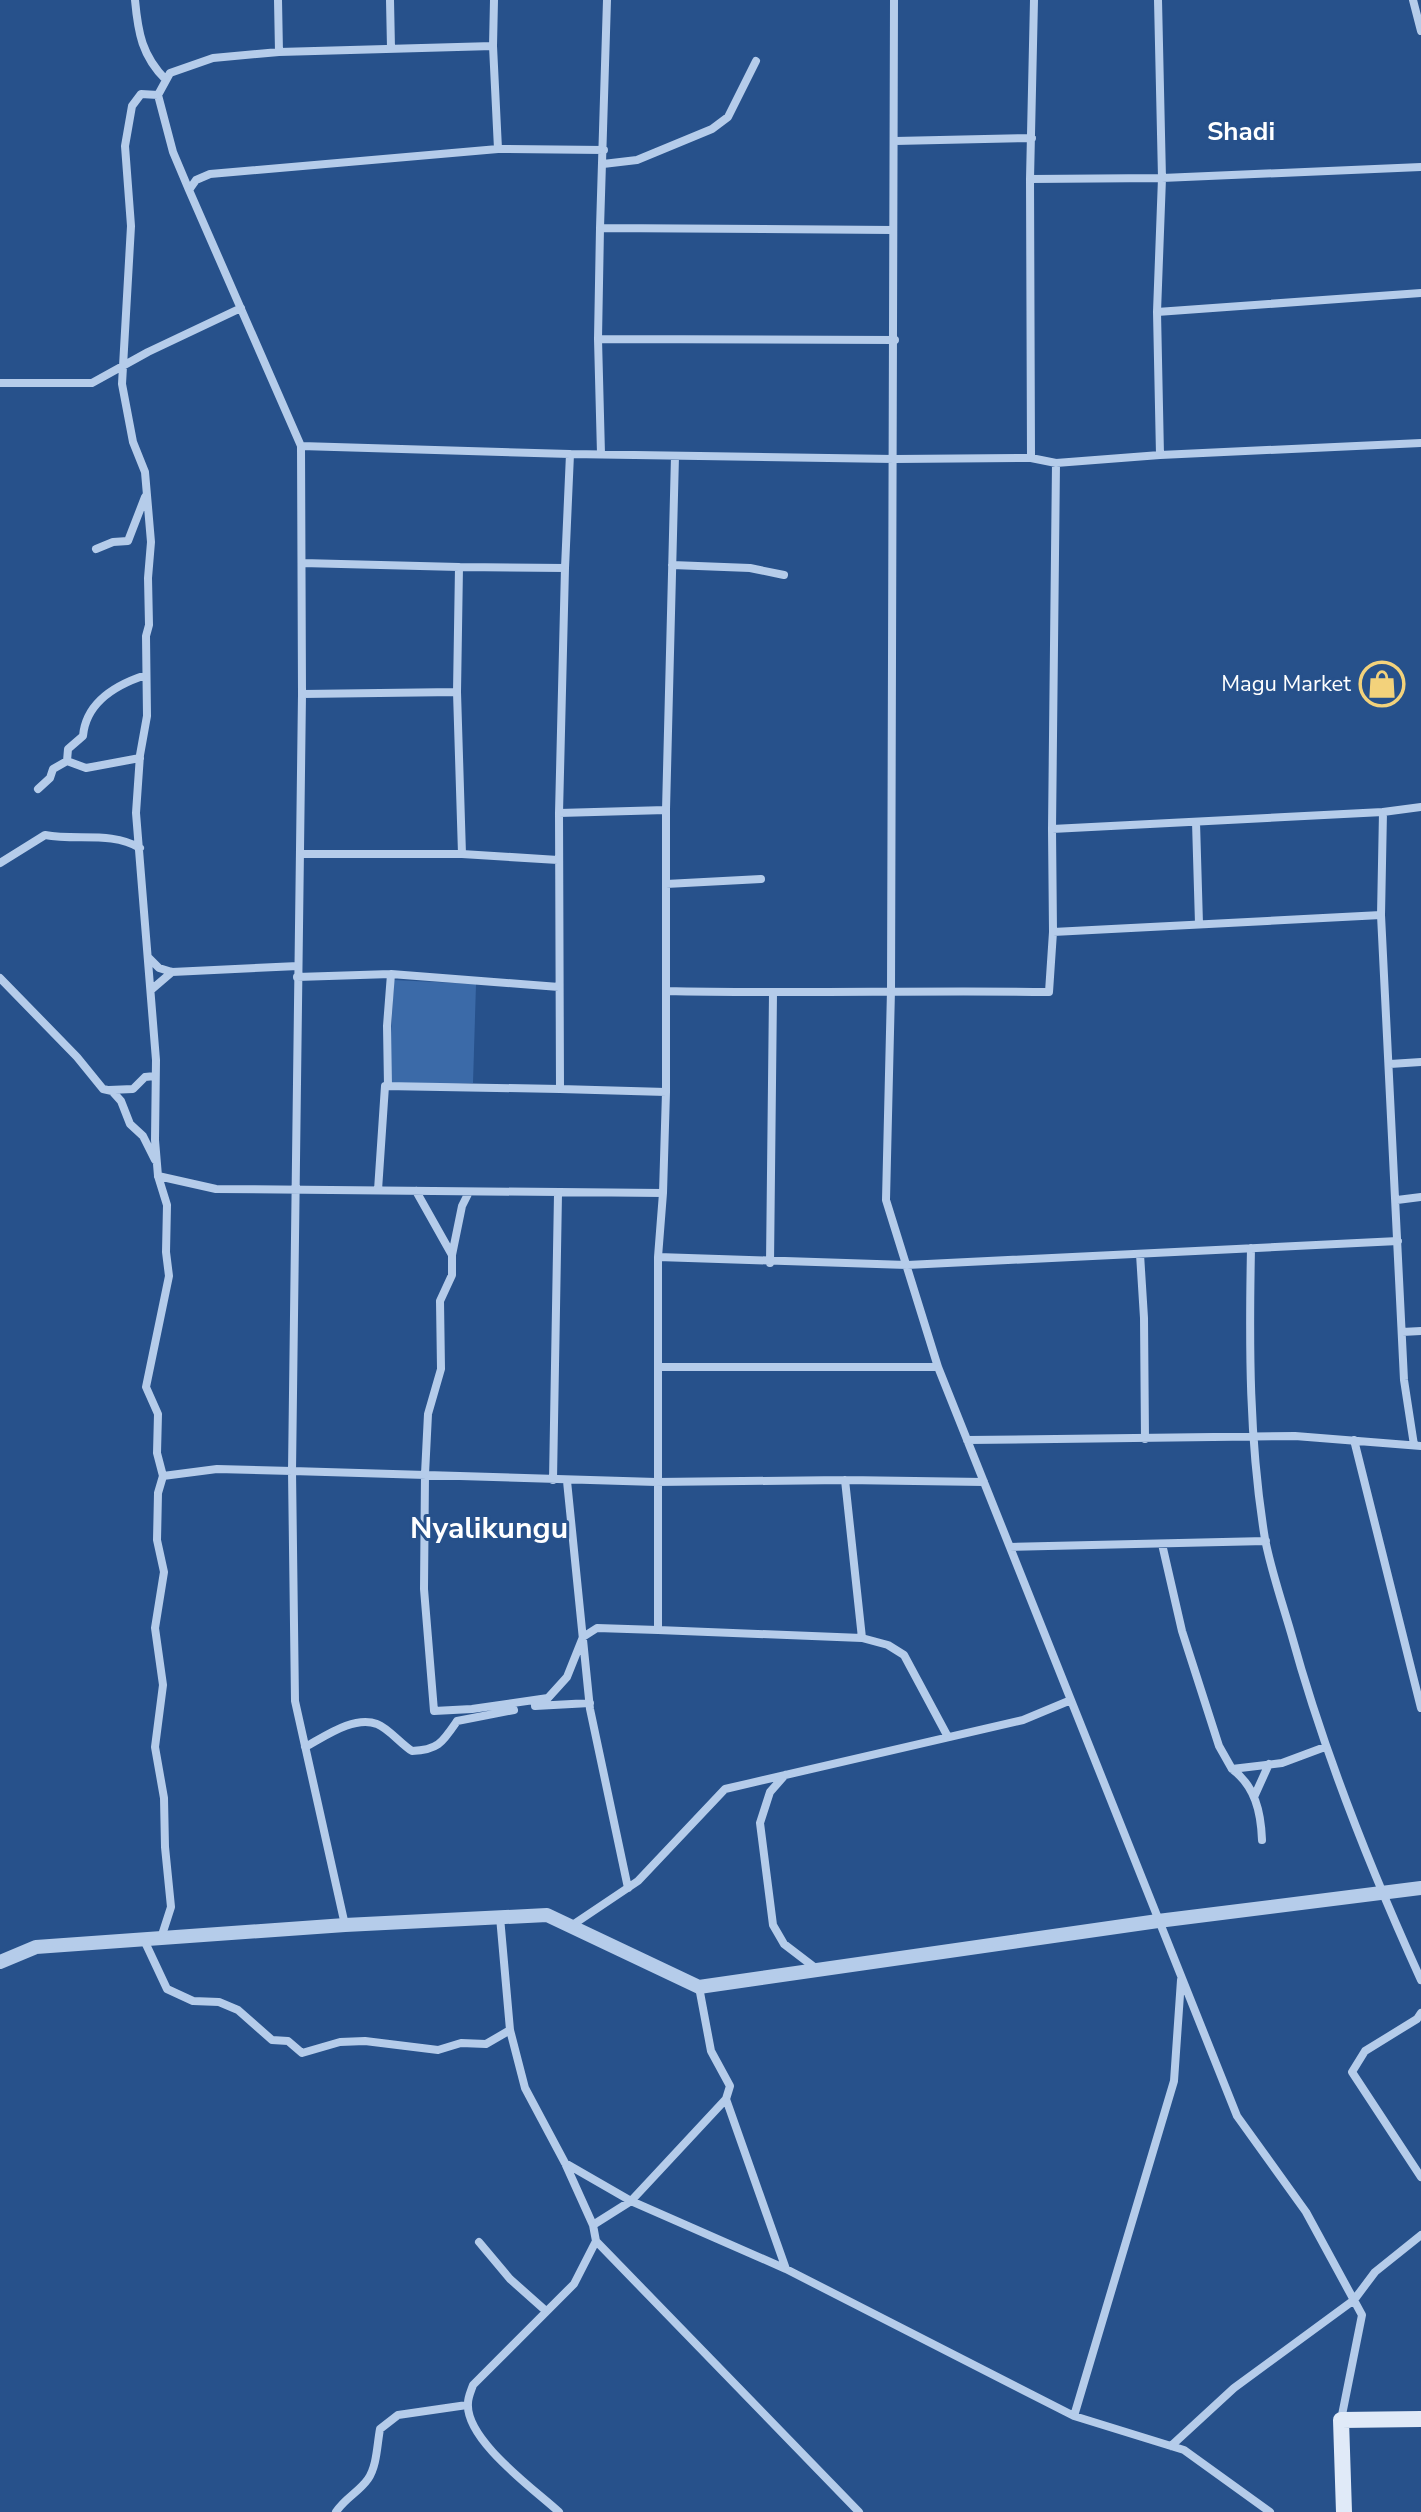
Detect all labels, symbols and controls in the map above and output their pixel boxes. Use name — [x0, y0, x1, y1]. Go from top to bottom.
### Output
district label: Shadi — [1207, 114, 1275, 149]
shop icon: Magu Market — [1358, 660, 1406, 708]
place label: Magu Market — [1221, 669, 1351, 699]
district label: Nyalikungu — [410, 1508, 568, 1549]

